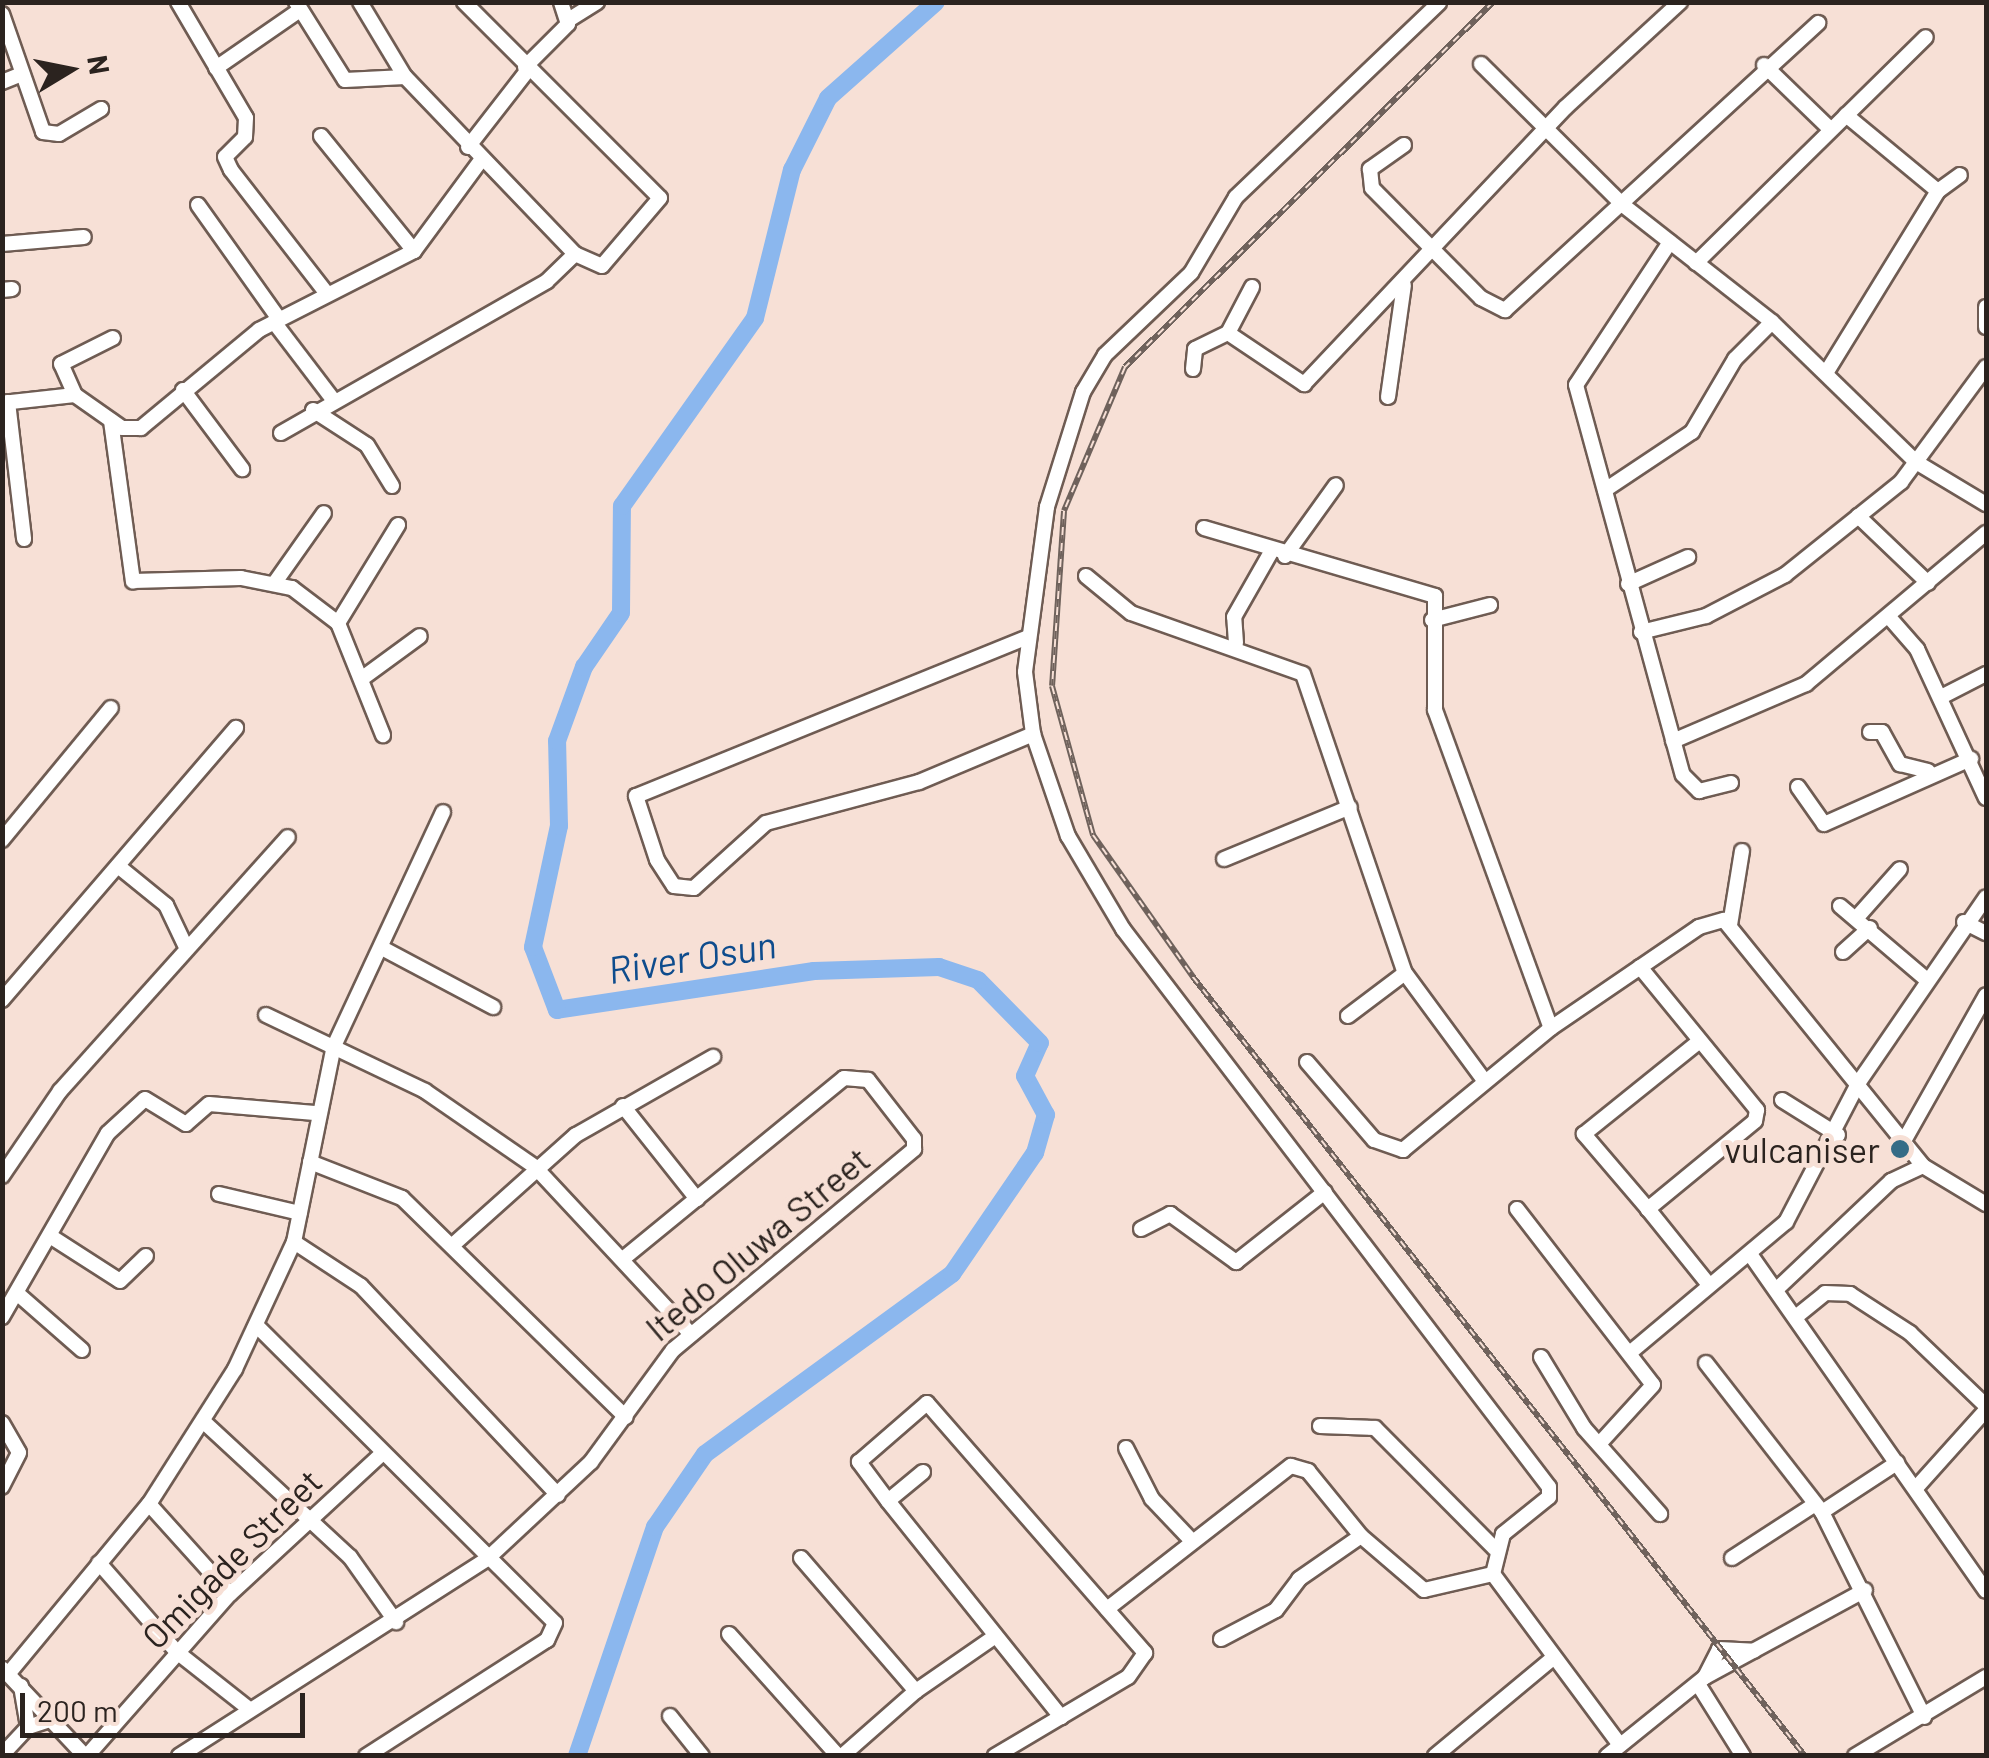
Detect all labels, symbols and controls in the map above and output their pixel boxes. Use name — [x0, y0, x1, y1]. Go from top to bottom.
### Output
north arrow — [20, 20, 120, 120]
text: N — [81, 53, 118, 77]
water label: River Osun — [605, 921, 779, 993]
place label: vulcaniser — [1724, 1128, 1880, 1170]
street label: Itedo Oluwa Street — [637, 1137, 877, 1349]
marker: vulcaniser — [1889, 1138, 1911, 1160]
street label: Omigade Street — [133, 1460, 329, 1656]
scale bar — [25, 1673, 310, 1735]
text: 200 m — [37, 1692, 118, 1728]

